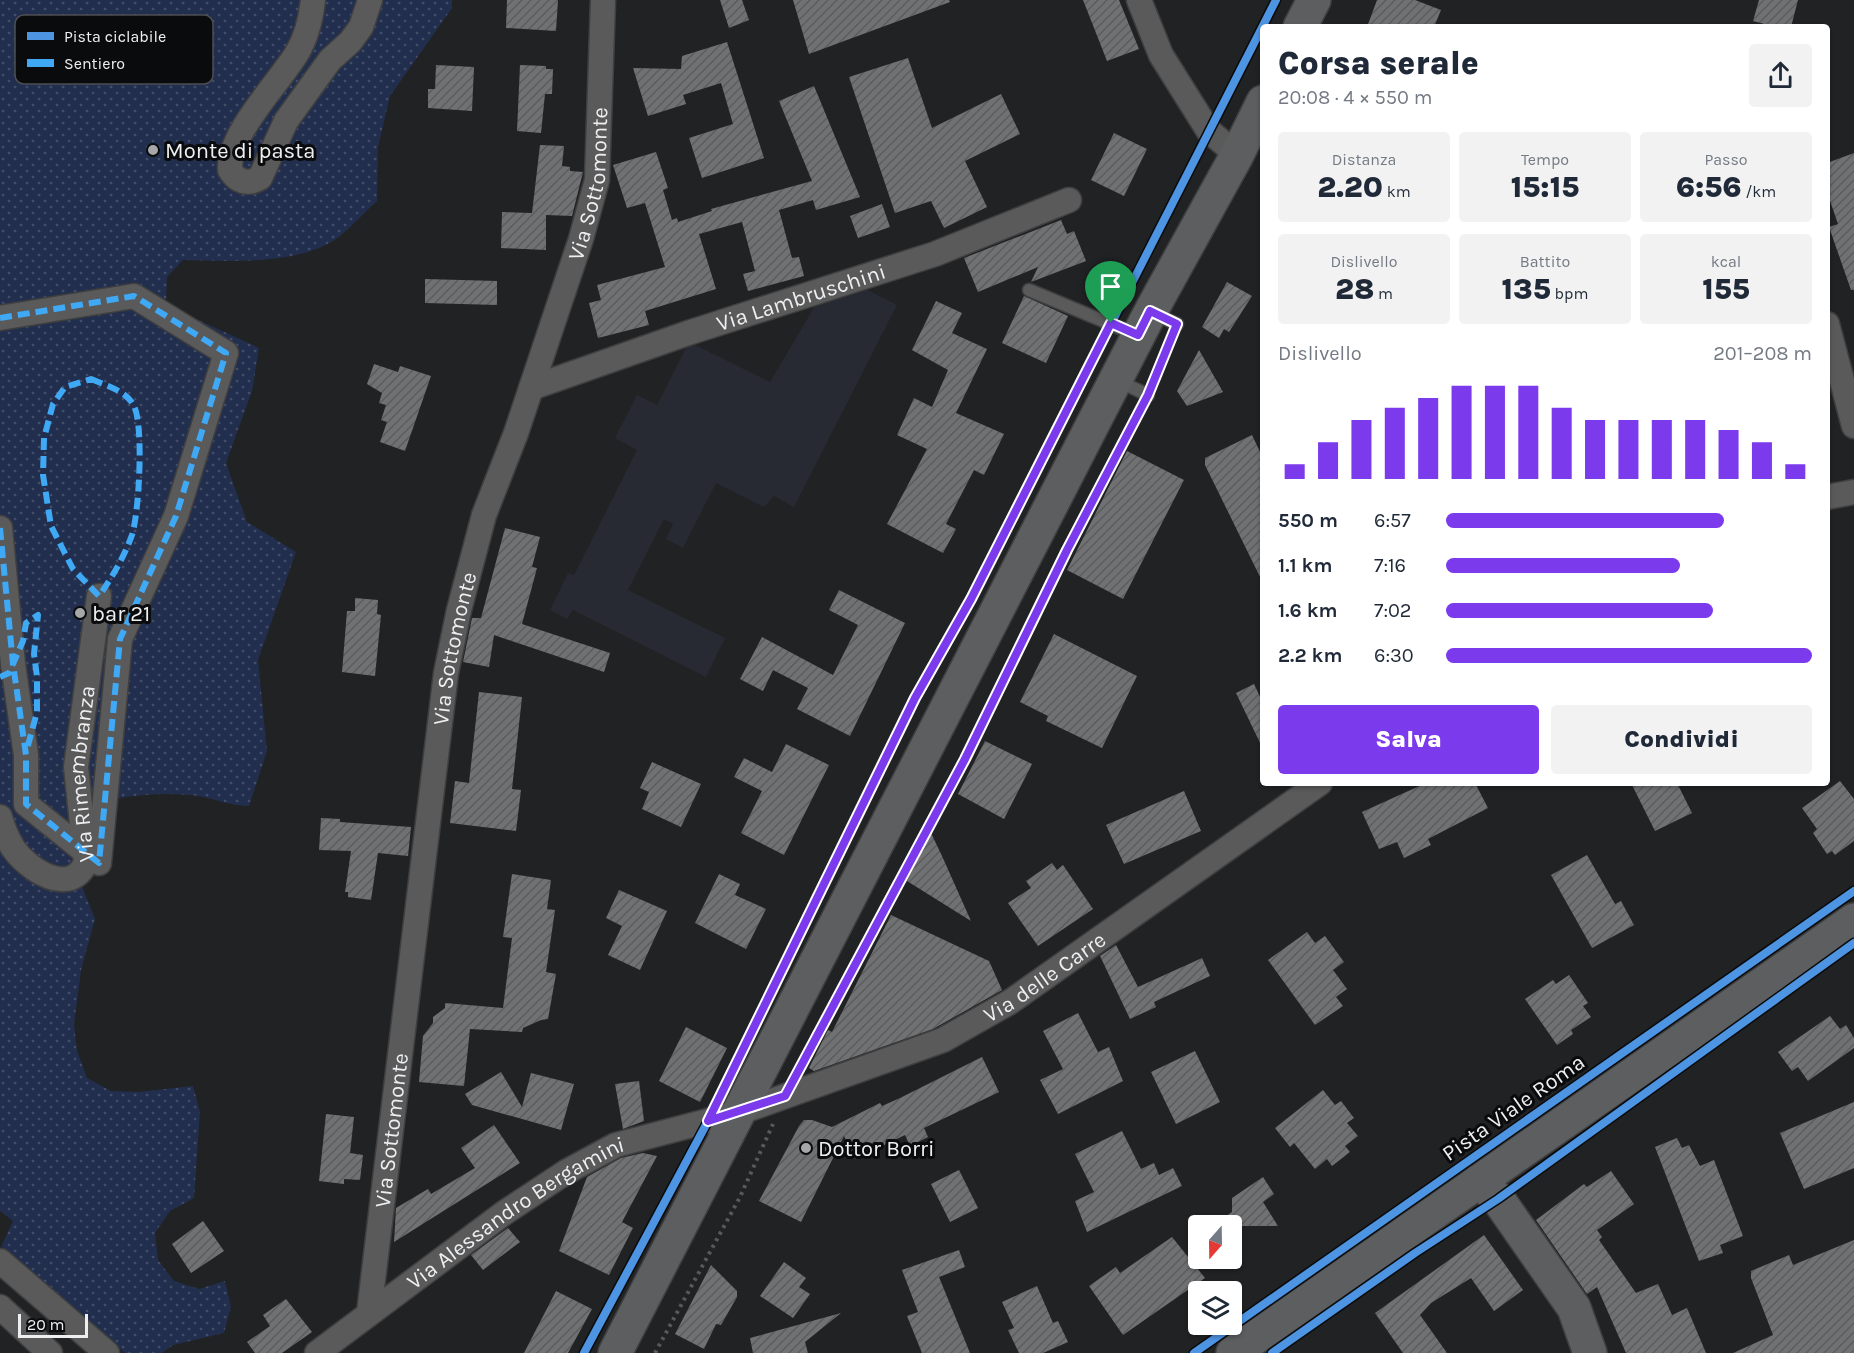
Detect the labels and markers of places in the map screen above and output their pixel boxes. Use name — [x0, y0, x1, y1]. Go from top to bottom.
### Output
place label: Monte di pasta — [165, 138, 315, 164]
marker: Monte di pasta — [146, 143, 160, 157]
pin — [1085, 261, 1136, 323]
place label: bar 21 — [92, 601, 150, 627]
marker: bar 21 — [73, 606, 87, 620]
place label: Dottor Borri — [818, 1136, 934, 1162]
marker: Dottor Borri — [799, 1141, 813, 1155]

